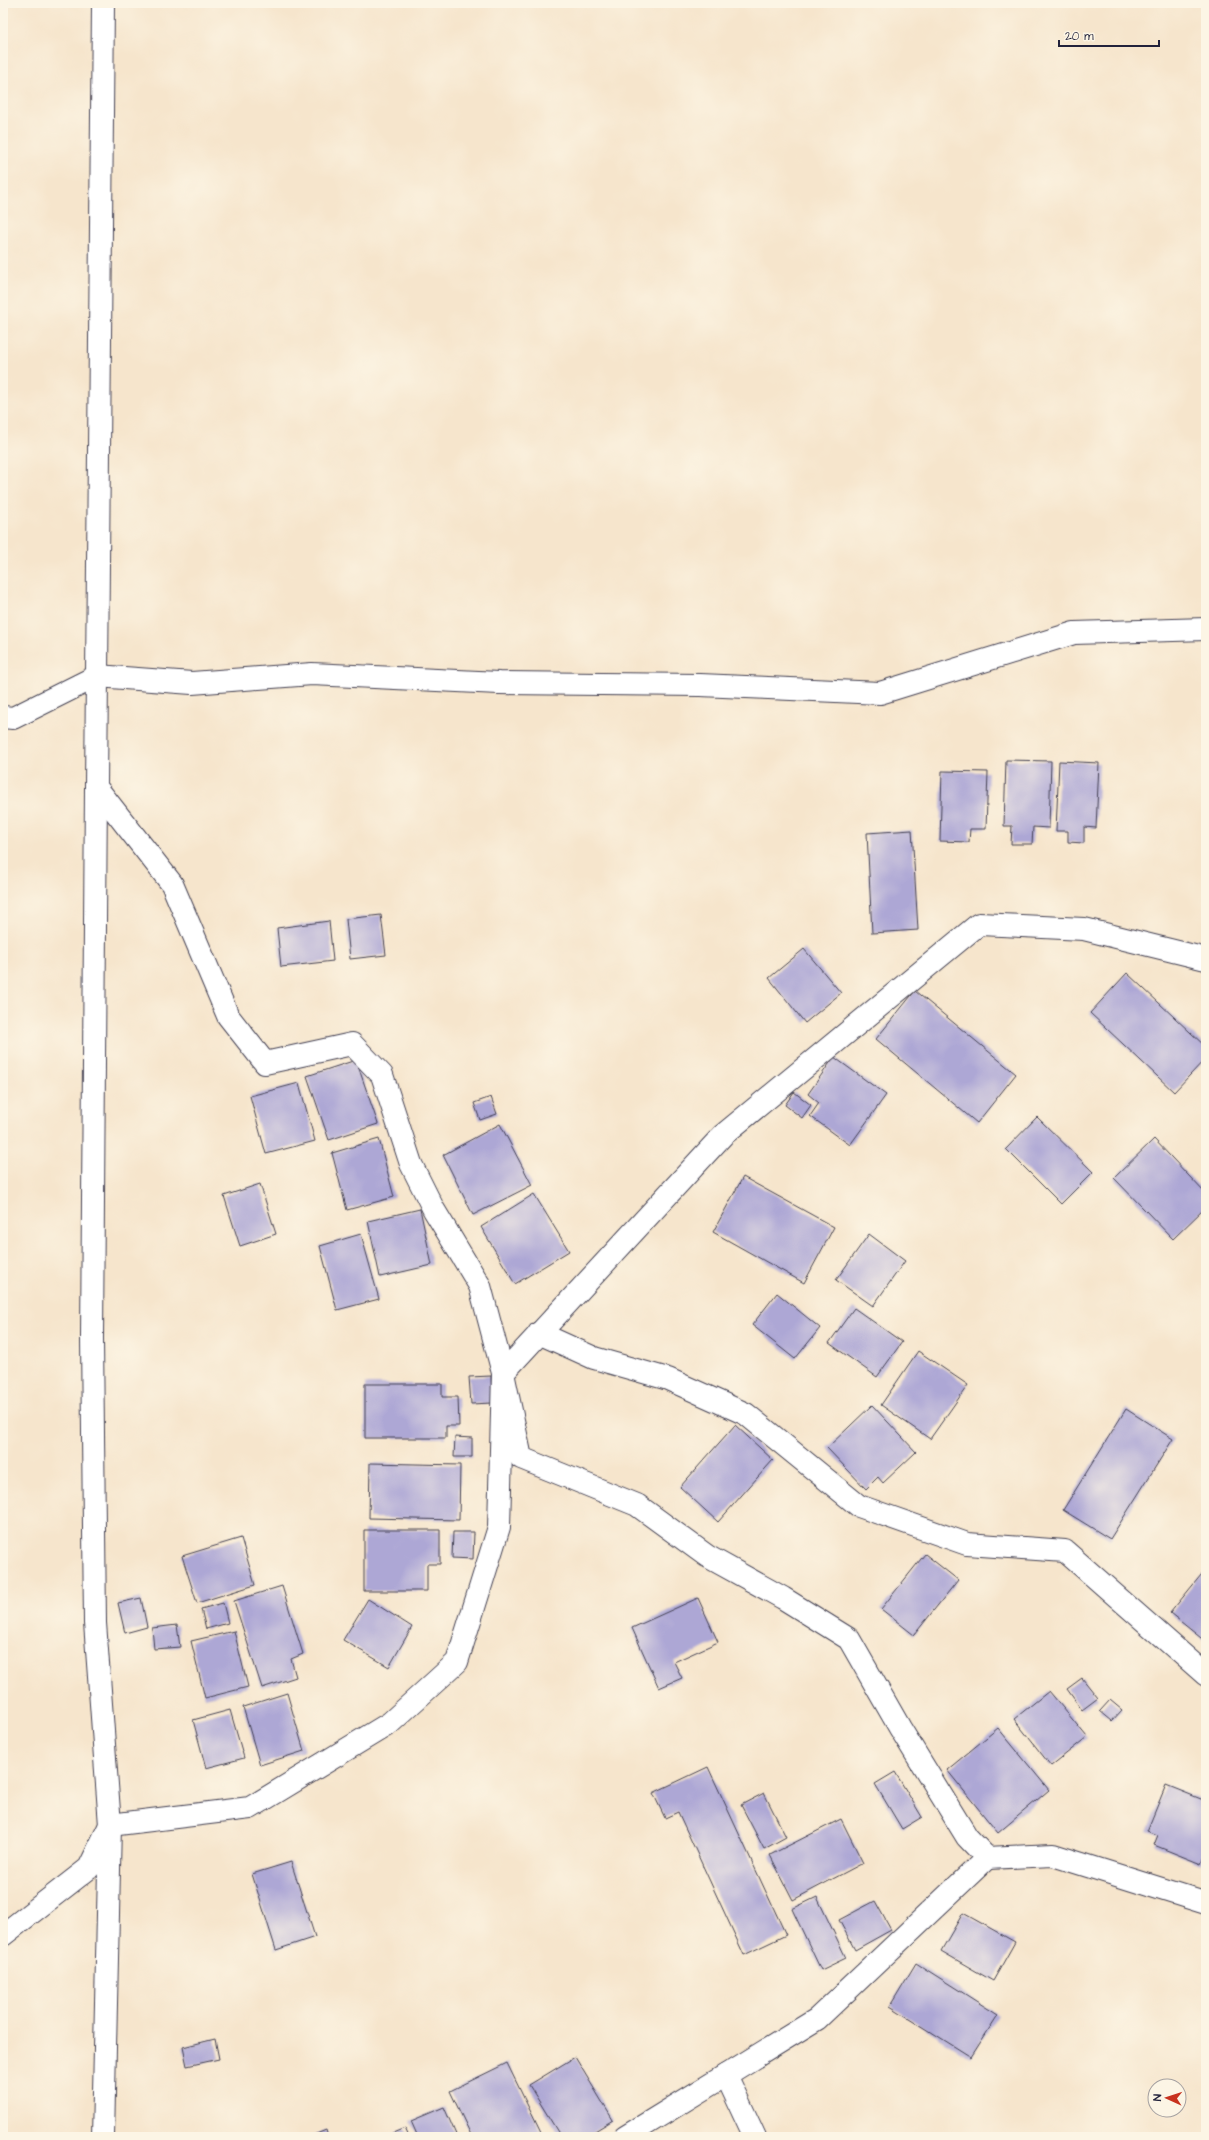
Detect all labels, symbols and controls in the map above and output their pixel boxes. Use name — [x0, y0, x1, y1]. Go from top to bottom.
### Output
scale bar — [1059, 22, 1159, 48]
text: 20 m — [1065, 28, 1094, 45]
north arrow — [1147, 2078, 1187, 2118]
text: N — [1150, 2094, 1165, 2101]

